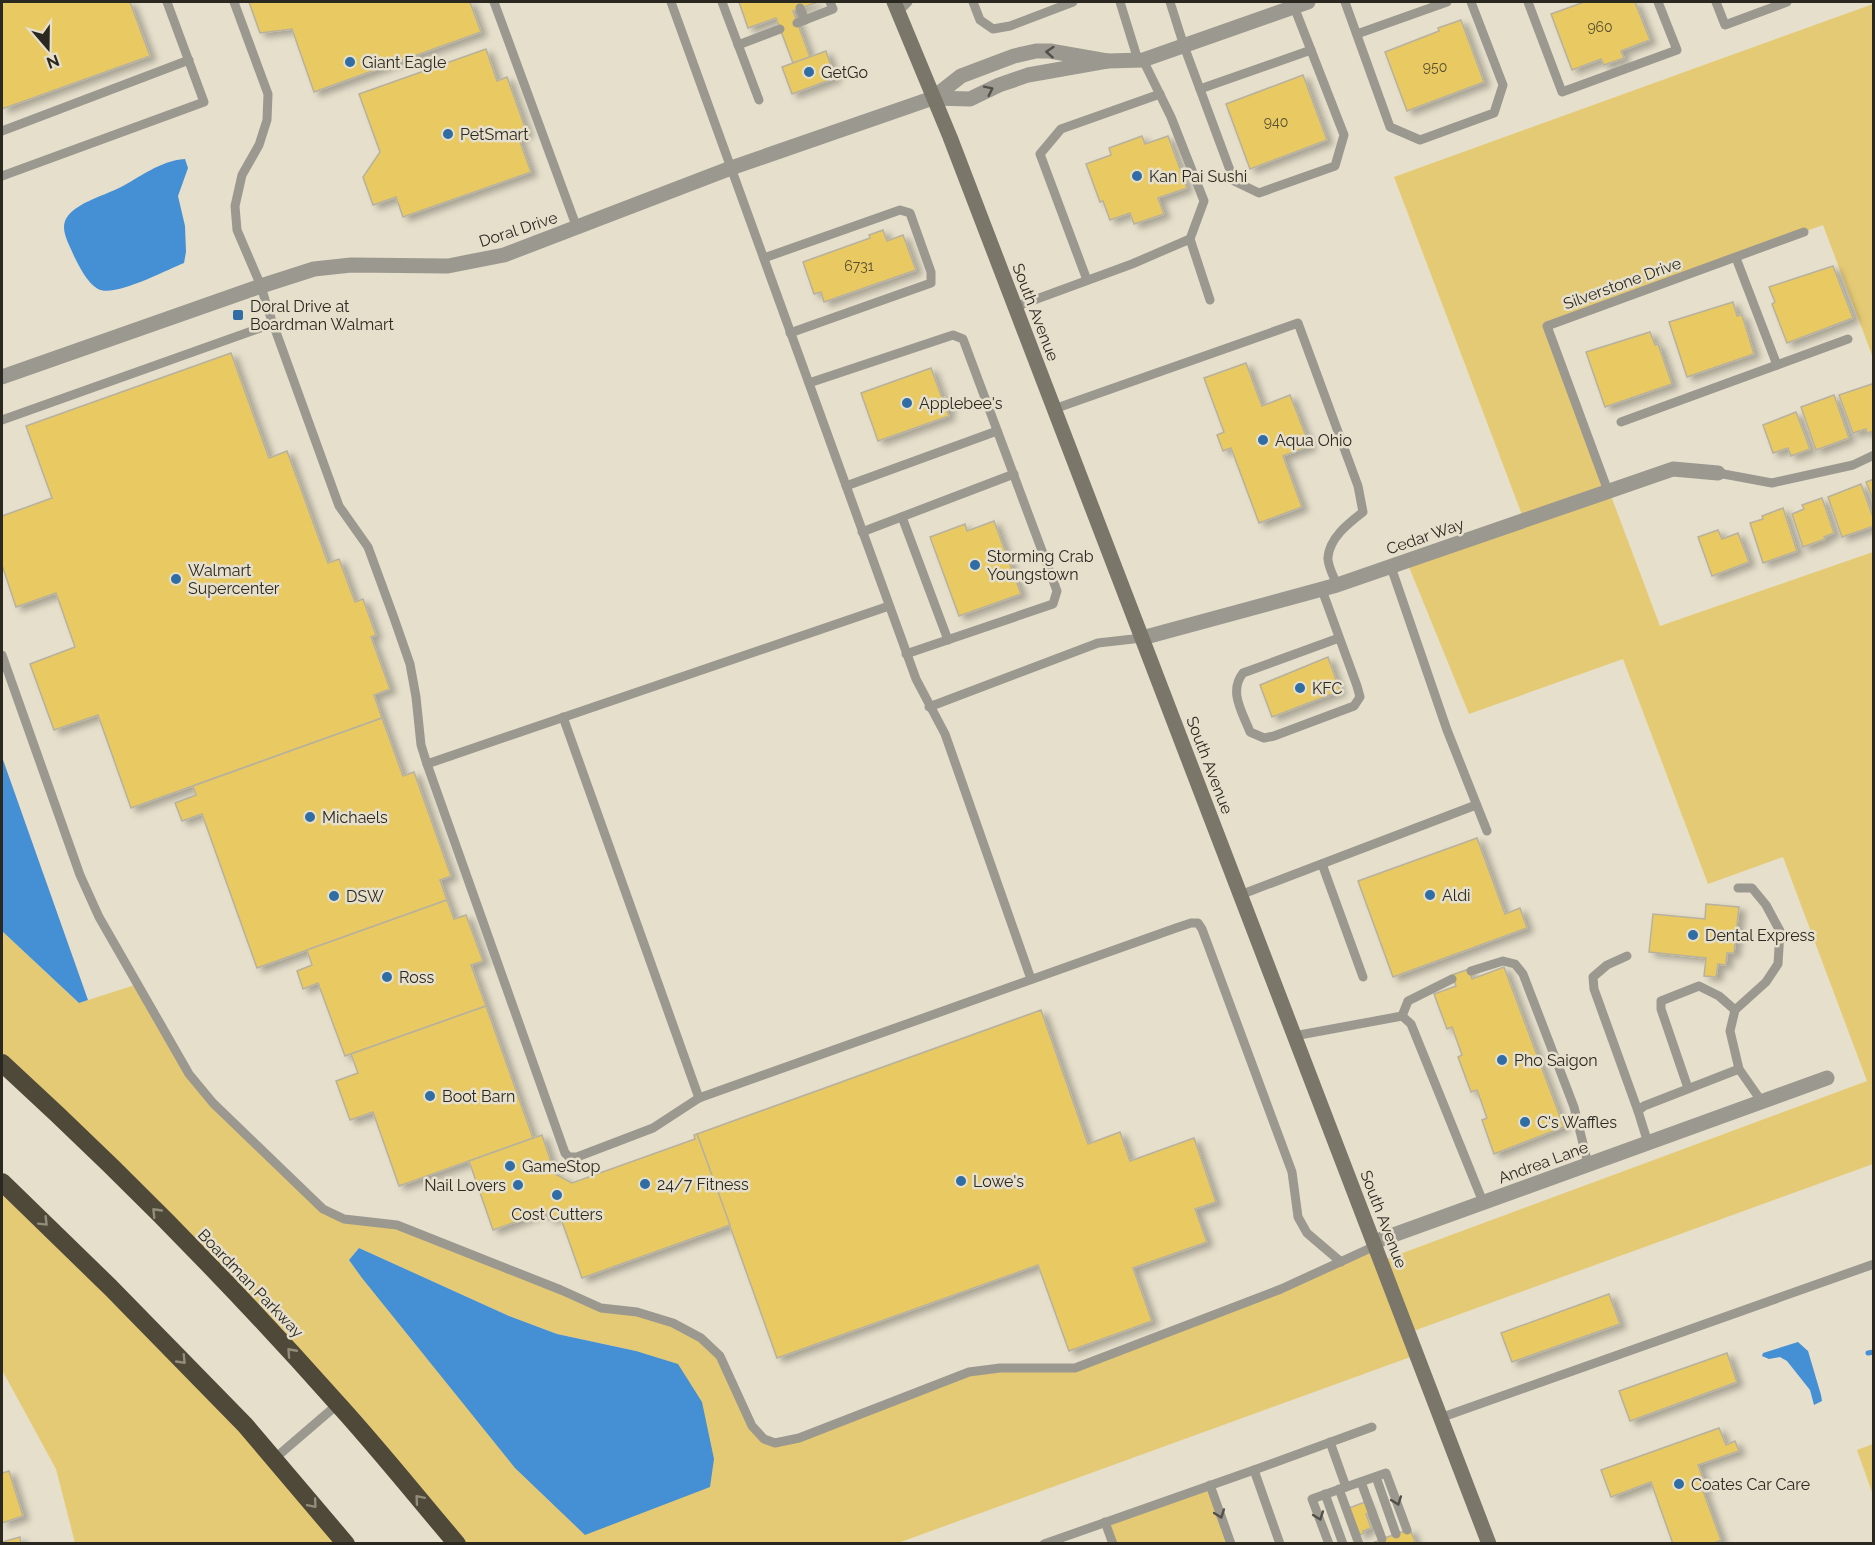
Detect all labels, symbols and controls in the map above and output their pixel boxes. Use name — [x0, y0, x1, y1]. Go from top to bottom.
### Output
north arrow — [18, 18, 78, 78]
house number: 960 — [1587, 19, 1613, 35]
one-way arrow — [1045, 45, 1054, 58]
text: N — [44, 51, 62, 73]
place label: Giant Eagle — [362, 53, 446, 72]
marker: Giant Eagle — [343, 55, 357, 69]
house number: 950 — [1423, 59, 1447, 75]
place label: GetGo — [821, 63, 868, 82]
marker: GetGo — [802, 65, 816, 79]
one-way arrow — [983, 85, 994, 97]
house number: 940 — [1264, 114, 1288, 130]
place label: PetSmart — [460, 125, 529, 144]
marker: PetSmart — [441, 127, 455, 141]
place label: Kan Pai Sushi — [1149, 167, 1247, 186]
marker: Kan Pai Sushi — [1130, 169, 1144, 183]
street label: Doral Drive — [477, 208, 560, 251]
street label: Silverstone Drive — [1561, 253, 1684, 314]
house number: 6731 — [844, 258, 874, 274]
street label: South Avenue — [1008, 261, 1063, 364]
place label: Doral Drive at Boardman Walmart — [250, 297, 395, 334]
marker: Doral Drive at Boardman Walmart — [231, 308, 245, 322]
place label: Applebee's — [919, 394, 1003, 413]
marker: Applebee's — [900, 396, 914, 410]
place label: Aqua Ohio — [1275, 431, 1352, 450]
marker: Aqua Ohio — [1256, 433, 1270, 447]
street label: Cedar Way — [1384, 514, 1467, 559]
place label: Storming Crab Youngstown — [987, 547, 1094, 584]
marker: Storming Crab Youngstown — [968, 558, 982, 572]
place label: Walmart Supercenter — [188, 561, 280, 598]
marker: Walmart Supercenter — [169, 572, 183, 586]
place label: KFC — [1312, 679, 1342, 698]
marker: KFC — [1293, 681, 1307, 695]
street label: South Avenue — [1182, 714, 1237, 817]
place label: Michaels — [322, 808, 388, 827]
marker: Michaels — [303, 810, 317, 824]
place label: Aldi — [1442, 886, 1471, 905]
place label: DSW — [346, 887, 384, 906]
marker: Aldi — [1423, 888, 1437, 902]
marker: DSW — [327, 889, 341, 903]
place label: Dental Express — [1705, 926, 1815, 945]
marker: Dental Express — [1686, 928, 1700, 942]
place label: Ross — [399, 968, 434, 987]
marker: Ross — [380, 970, 394, 984]
place label: Pho Saigon — [1514, 1051, 1598, 1070]
marker: Pho Saigon — [1495, 1053, 1509, 1067]
place label: Boot Barn — [442, 1087, 515, 1106]
marker: Boot Barn — [423, 1089, 437, 1103]
place label: C's Waffles — [1537, 1113, 1617, 1132]
marker: C's Waffles — [1518, 1115, 1532, 1129]
street label: Andrea Lane — [1496, 1137, 1591, 1188]
place label: GameStop — [522, 1157, 601, 1176]
marker: GameStop — [503, 1159, 517, 1173]
street label: South Avenue — [1356, 1168, 1411, 1271]
place label: Lowe's — [973, 1172, 1024, 1191]
marker: Lowe's — [954, 1174, 968, 1188]
place label: 24/7 Fitness — [657, 1175, 749, 1194]
place label: Nail Lovers — [424, 1176, 506, 1195]
marker: 24/7 Fitness — [638, 1177, 652, 1191]
marker: Nail Lovers — [511, 1178, 525, 1192]
marker: Cost Cutters — [550, 1188, 564, 1202]
place label: Cost Cutters — [511, 1205, 603, 1224]
one-way arrow — [152, 1208, 163, 1218]
one-way arrow — [37, 1214, 48, 1225]
street label: Boardman Parkway — [194, 1225, 308, 1342]
one-way arrow — [287, 1349, 298, 1359]
one-way arrow — [175, 1353, 186, 1363]
place label: Coates Car Care — [1691, 1475, 1810, 1494]
marker: Coates Car Care — [1672, 1477, 1686, 1491]
one-way arrow — [415, 1495, 426, 1506]
one-way arrow — [1389, 1495, 1402, 1506]
one-way arrow — [305, 1497, 316, 1508]
one-way arrow — [1213, 1509, 1226, 1519]
one-way arrow — [1311, 1510, 1324, 1521]

